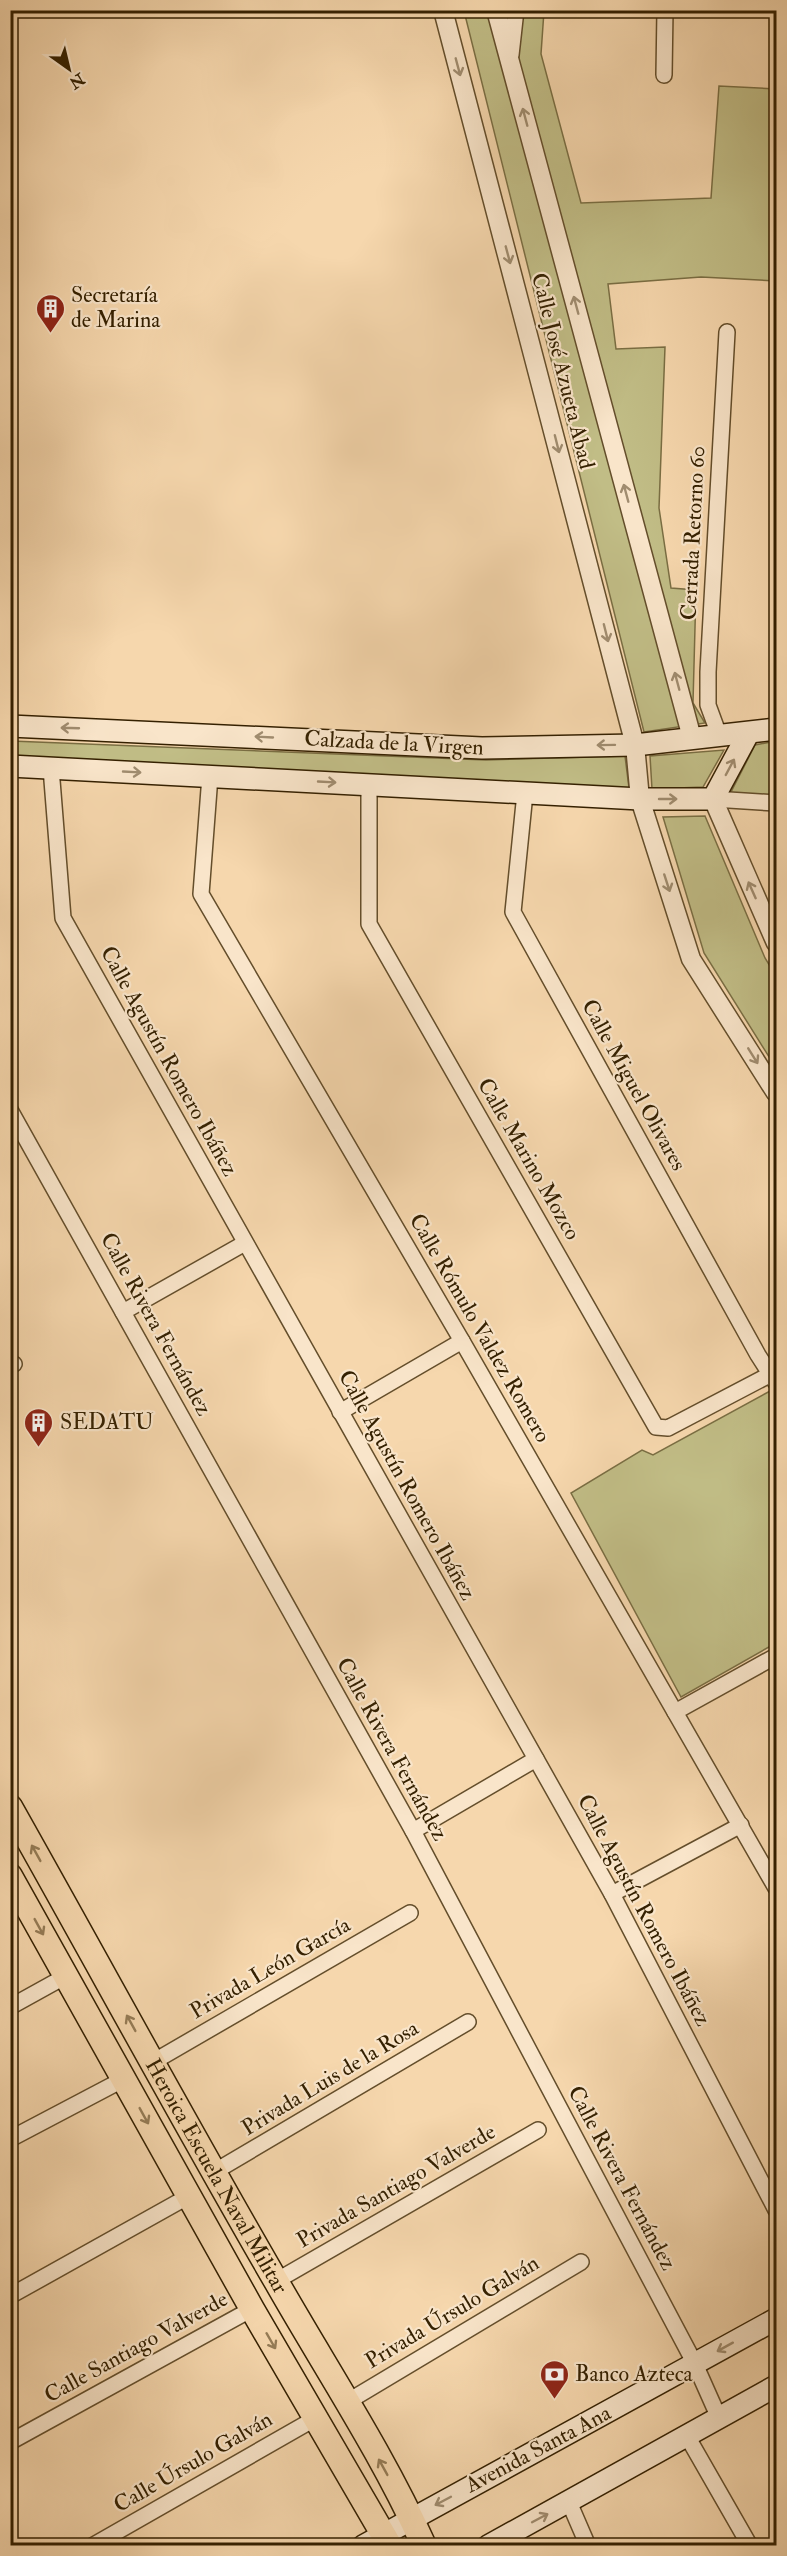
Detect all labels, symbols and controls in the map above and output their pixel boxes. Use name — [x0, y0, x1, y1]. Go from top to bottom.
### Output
north arrow — [39, 39, 99, 99]
one-way arrow — [453, 57, 464, 76]
text: N — [65, 68, 89, 93]
one-way arrow — [519, 107, 530, 126]
one-way arrow — [503, 246, 515, 265]
street label: Calle José Azueta Abad — [525, 270, 601, 472]
place label: Secretaría de Marina — [71, 281, 161, 334]
building icon: Secretaría de Marina — [34, 292, 66, 334]
one-way arrow — [569, 296, 581, 315]
one-way arrow — [552, 434, 564, 453]
street label: Cerrada Retorno 60 — [674, 445, 712, 621]
one-way arrow — [620, 484, 632, 503]
one-way arrow — [600, 623, 612, 642]
one-way arrow — [671, 672, 682, 691]
one-way arrow — [60, 723, 80, 734]
street label: Calzada de la Virgen — [304, 724, 484, 762]
one-way arrow — [255, 731, 275, 742]
one-way arrow — [597, 740, 617, 751]
one-way arrow — [725, 758, 736, 776]
one-way arrow — [121, 767, 141, 778]
one-way arrow — [316, 777, 336, 788]
one-way arrow — [658, 793, 678, 805]
one-way arrow — [662, 873, 673, 892]
one-way arrow — [746, 882, 757, 900]
street label: Calle Agustín Romero Ibáñez — [94, 941, 244, 1181]
street label: Calle Miguel Olivares — [575, 994, 693, 1176]
one-way arrow — [747, 1047, 759, 1064]
street label: Calle Marino Mozco — [471, 1073, 587, 1245]
street label: Calle Rómulo Valdez Romero — [403, 1208, 557, 1448]
street label: Calle Rivera Fernández — [94, 1228, 218, 1421]
street label: Calle Agustín Romero Ibáñez — [332, 1365, 482, 1605]
building icon: SEDATU — [23, 1406, 55, 1448]
place label: SEDATU — [60, 1408, 154, 1436]
street label: Calle Rivera Fernández — [330, 1653, 454, 1846]
street label: Calle Agustín Romero Ibáñez — [571, 1789, 717, 2031]
one-way arrow — [30, 1845, 42, 1862]
street label: Privada León García — [185, 1910, 356, 2025]
one-way arrow — [34, 1918, 45, 1936]
street label: Privada Luis de la Rosa — [236, 2014, 424, 2142]
one-way arrow — [125, 2015, 137, 2032]
street label: Heroica Escuela Naval Militar — [139, 2054, 295, 2299]
street label: Calle Rivera Fernández — [562, 2081, 683, 2275]
one-way arrow — [139, 2107, 151, 2124]
street label: Privada Santiago Valverde — [292, 2118, 500, 2254]
street label: Privada Úrsulo Galván — [359, 2248, 544, 2375]
street label: Calle Santiago Valverde — [39, 2285, 233, 2409]
one-way arrow — [265, 2332, 277, 2349]
one-way arrow — [717, 2342, 734, 2354]
bank icon: Banco Azteca — [538, 2358, 570, 2400]
place label: Banco Azteca — [575, 2360, 694, 2388]
street label: Avenida Santa Ana — [459, 2398, 617, 2500]
street label: Calle Úrsulo Galván — [108, 2404, 277, 2519]
one-way arrow — [377, 2459, 389, 2476]
one-way arrow — [435, 2496, 453, 2507]
one-way arrow — [531, 2512, 548, 2524]

